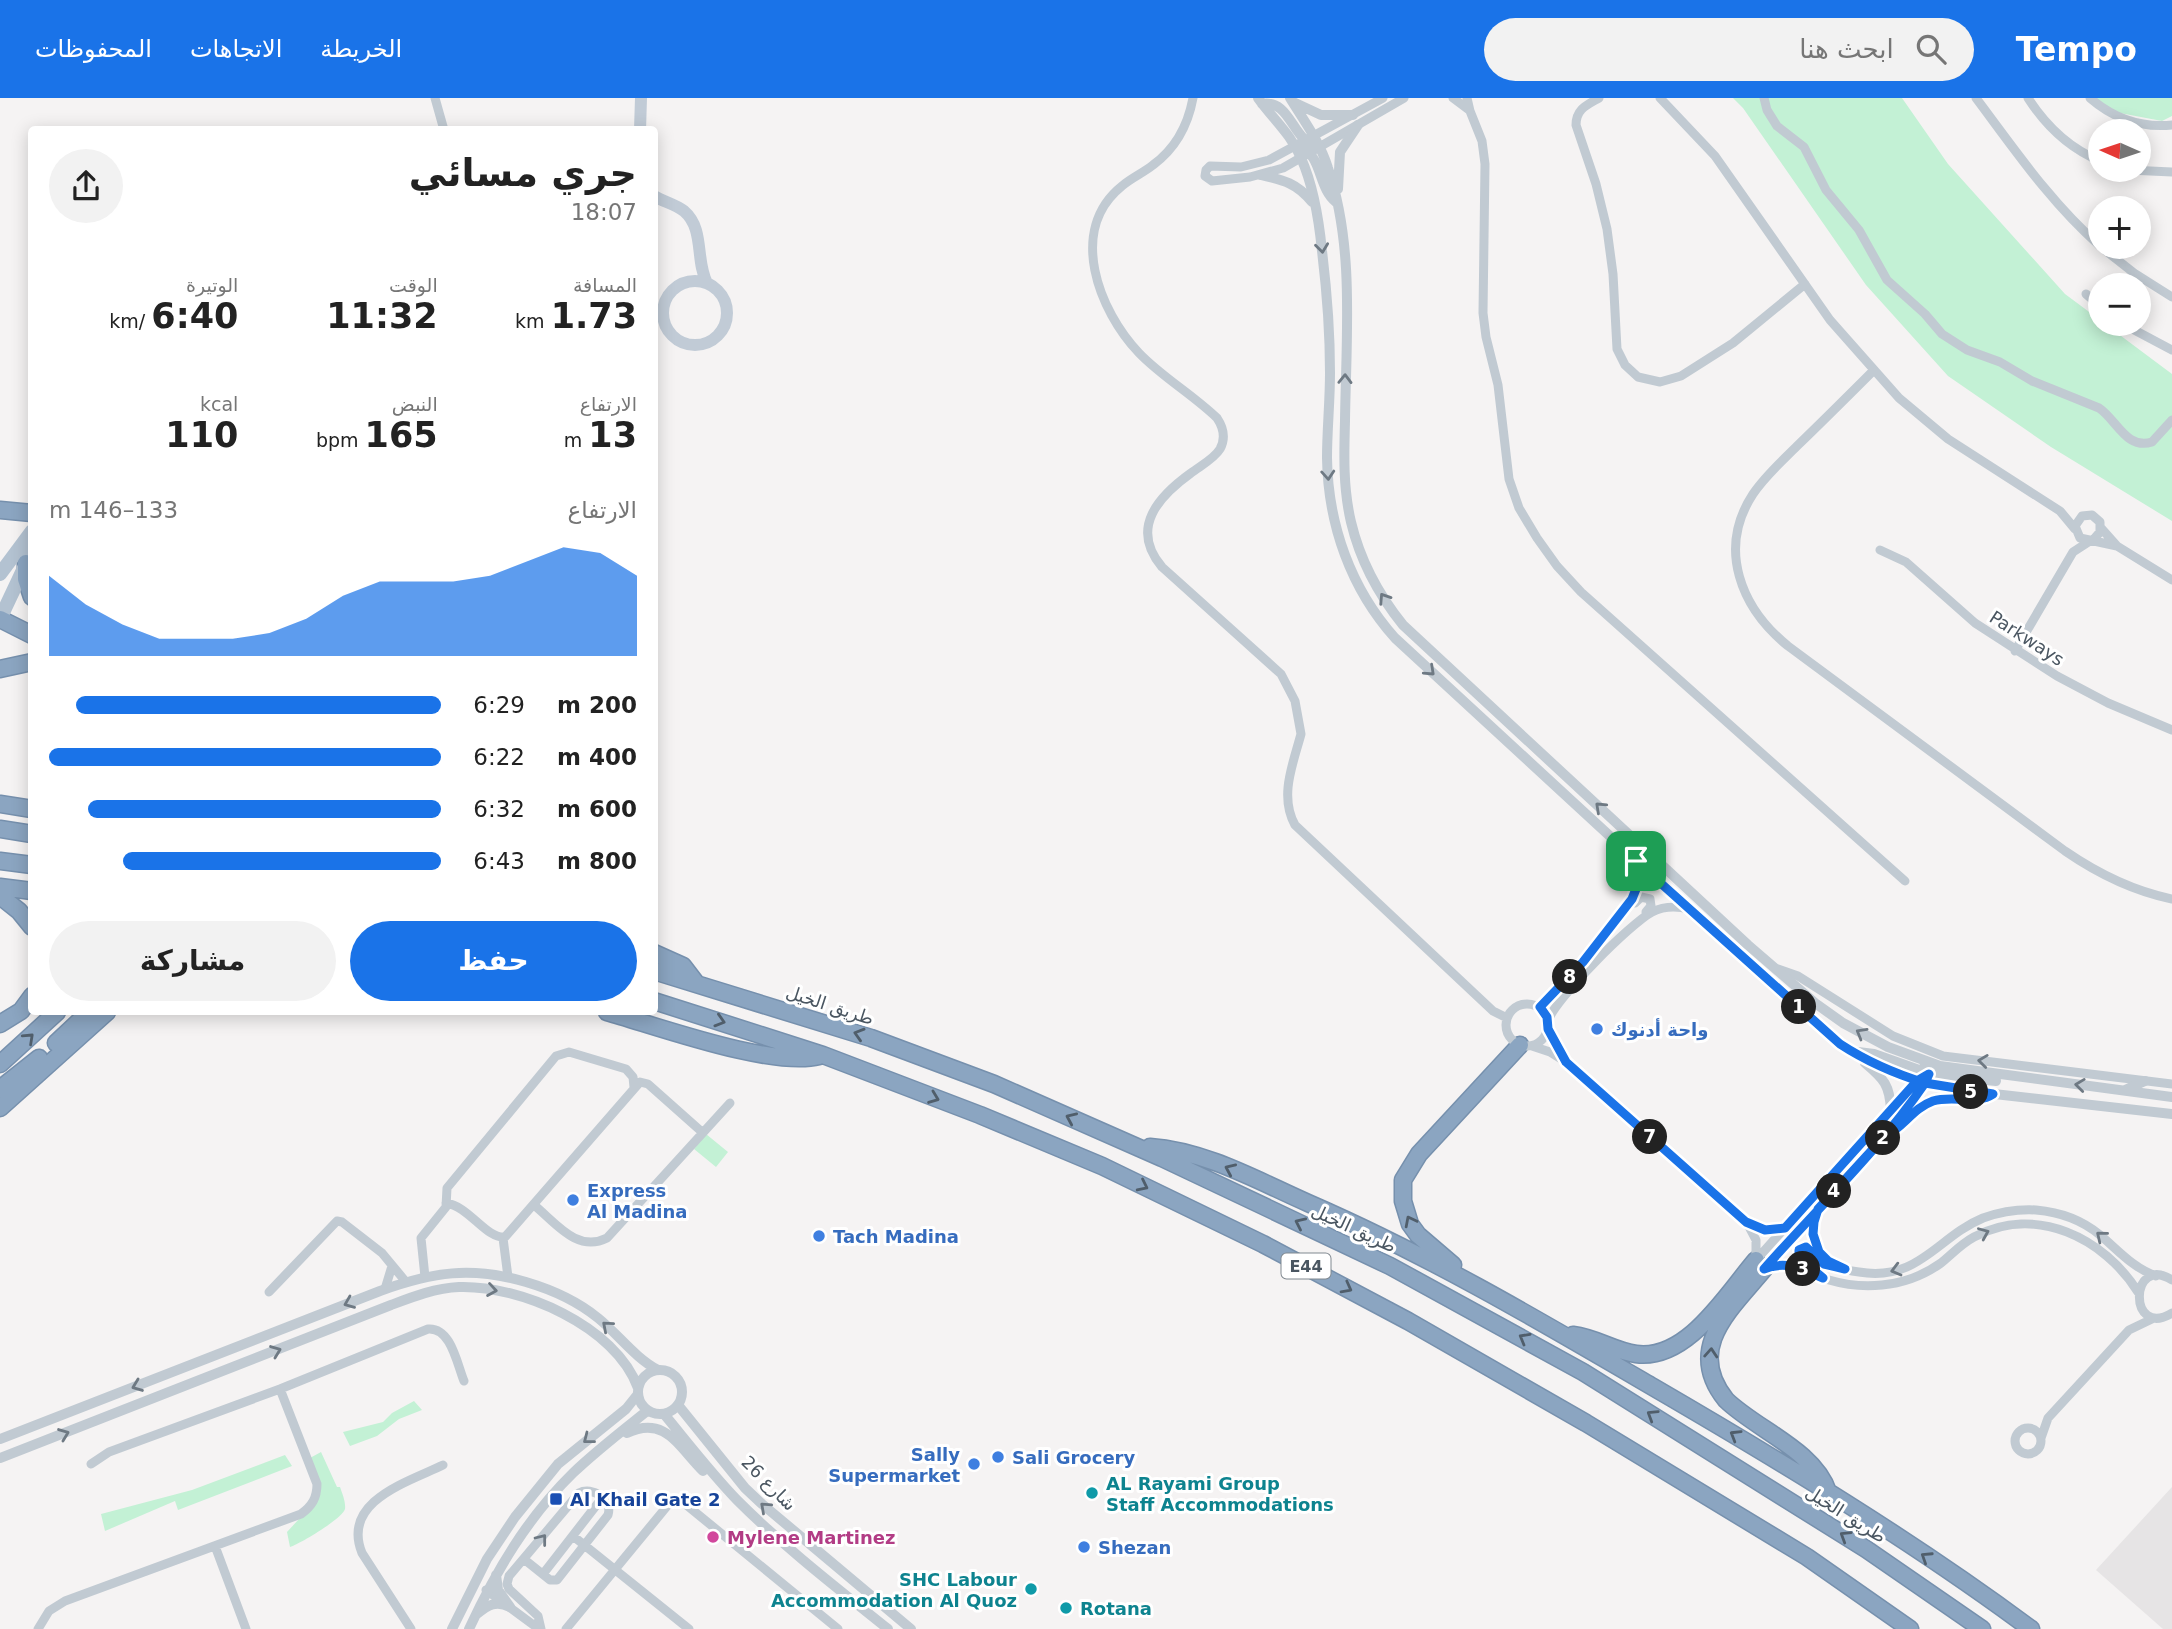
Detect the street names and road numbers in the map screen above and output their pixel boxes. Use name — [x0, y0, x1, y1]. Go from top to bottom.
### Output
street label: Parkways — [1986, 606, 2068, 670]
street label: طريق الخيل — [783, 981, 877, 1030]
street label: طريق الخيل — [1308, 1199, 1400, 1258]
road number: E44 — [1282, 1254, 1330, 1278]
street label: شارع 26 — [737, 1451, 801, 1515]
street label: طريق الخيل — [1801, 1481, 1890, 1548]

